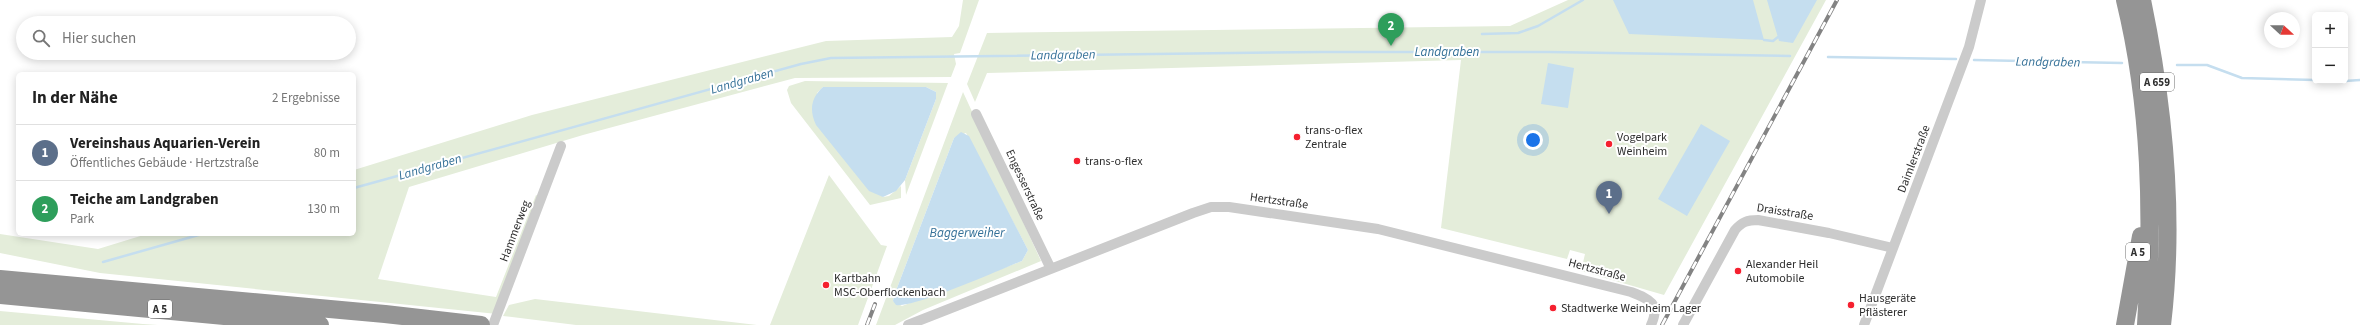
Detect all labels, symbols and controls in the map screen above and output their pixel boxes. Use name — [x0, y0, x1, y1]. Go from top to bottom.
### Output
north arrow — [2264, 12, 2300, 48]
map controls — [2312, 12, 2348, 84]
button: + — [2312, 12, 2348, 48]
pin: 2 — [1378, 13, 1404, 46]
search box — [16, 16, 356, 60]
icon: search — [30, 27, 52, 49]
text: Hier suchen — [62, 28, 136, 49]
water label: Landgraben — [1415, 43, 1480, 61]
water label: Landgraben — [1030, 45, 1096, 65]
button: − — [2312, 48, 2348, 84]
water label: Landgraben — [2015, 52, 2081, 72]
water label: Landgraben — [708, 63, 776, 99]
road number: A 659 — [2140, 73, 2174, 91]
text: In der Nähe — [32, 86, 118, 110]
text: 2 Ergebnisse — [272, 89, 340, 107]
place label: trans-o-flex Zentrale — [1305, 122, 1363, 153]
street label: Daimlerstraße — [1893, 123, 1935, 195]
place label: Vogelpark Weinheim — [1617, 129, 1667, 160]
your location — [1523, 130, 1543, 150]
marker: trans-o-flex Zentrale — [1292, 132, 1302, 142]
text: Vereinshaus Aquarien-Verein — [70, 133, 260, 154]
marker: Vogelpark Weinheim — [1604, 139, 1614, 149]
text: 1 — [42, 144, 48, 162]
text: 80 m — [314, 144, 340, 162]
street label: Engesserstraße — [1001, 147, 1049, 223]
water label: Landgraben — [396, 149, 464, 185]
place label: trans-o-flex — [1085, 153, 1143, 170]
text: Öffentliches Gebäude · Hertzstraße — [70, 154, 259, 172]
marker: trans-o-flex — [1072, 156, 1082, 166]
pin: 1 — [1596, 181, 1622, 214]
street label: Hertzstraße — [1249, 188, 1309, 214]
text: Teiche am Landgraben — [70, 189, 218, 210]
street label: Hammerweg — [495, 198, 535, 264]
street label: Draisstraße — [1756, 199, 1814, 225]
text: 2 — [42, 200, 48, 218]
text: 130 m — [307, 200, 340, 218]
text: Park — [70, 210, 94, 228]
water label: Baggerweiher — [930, 224, 1005, 242]
road number: A 5 — [2126, 243, 2150, 261]
street label: Hertzstraße — [1566, 254, 1628, 286]
place label: Alexander Heil Automobile — [1746, 256, 1818, 287]
marker: Alexander Heil Automobile — [1733, 266, 1743, 276]
place label: Kartbahn MSC-Oberflockenbach — [834, 270, 945, 301]
marker: Kartbahn MSC-Oberflockenbach — [821, 280, 831, 290]
place label: Hausgeräte Pflästerer — [1859, 290, 1916, 321]
road number: A 5 — [148, 300, 172, 318]
place label: Stadtwerke Weinheim Lager — [1561, 300, 1702, 317]
marker: Hausgeräte Pflästerer — [1846, 300, 1856, 310]
marker: Stadtwerke Weinheim Lager — [1548, 303, 1558, 313]

